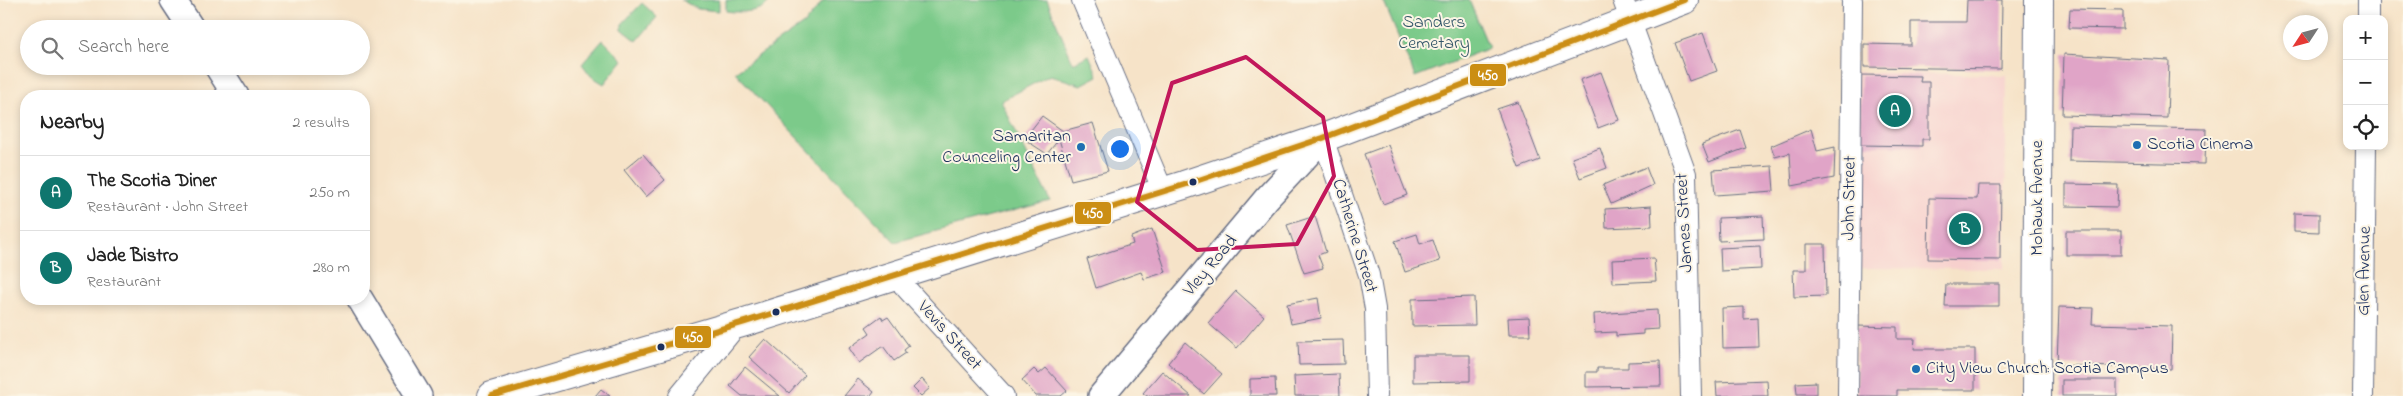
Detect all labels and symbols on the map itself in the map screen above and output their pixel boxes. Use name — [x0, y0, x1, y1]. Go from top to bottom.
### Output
park label: Sanders Cemetary — [1398, 10, 1470, 57]
north arrow — [2283, 15, 2328, 60]
line badge: 450 — [1469, 63, 1507, 87]
text: 450 — [1477, 66, 1498, 87]
pin: A — [1879, 92, 1911, 130]
place label: Samaritan Counceling Center — [942, 124, 1071, 172]
place label: Scotia Cinema — [2147, 132, 2253, 158]
your location — [1107, 136, 1133, 162]
street label: Mohawk Avenue — [2025, 139, 2051, 256]
marker: Scotia Cinema — [2131, 139, 2143, 151]
marker: Samaritan Counceling Center — [1075, 141, 1087, 153]
street label: John Street — [1836, 155, 1864, 241]
street label: James Street — [1669, 173, 1701, 273]
street label: Catherine Street — [1324, 176, 1384, 296]
unlabelled marker — [1188, 177, 1198, 187]
line badge: 450 — [1074, 201, 1112, 225]
text: 450 — [1082, 204, 1103, 225]
pin: B — [1949, 210, 1981, 248]
street label: Glen Avenue — [2351, 225, 2379, 316]
street label: Vley Road — [1177, 230, 1244, 303]
street label: Vevis Street — [910, 295, 987, 377]
unlabelled marker — [771, 307, 781, 317]
line badge: 450 — [674, 325, 712, 349]
text: 450 — [682, 328, 703, 349]
unlabelled marker — [656, 342, 666, 352]
place label: City View Church: Scotia Campus — [1926, 356, 2169, 382]
marker: City View Church: Scotia Campus — [1910, 363, 1922, 375]

